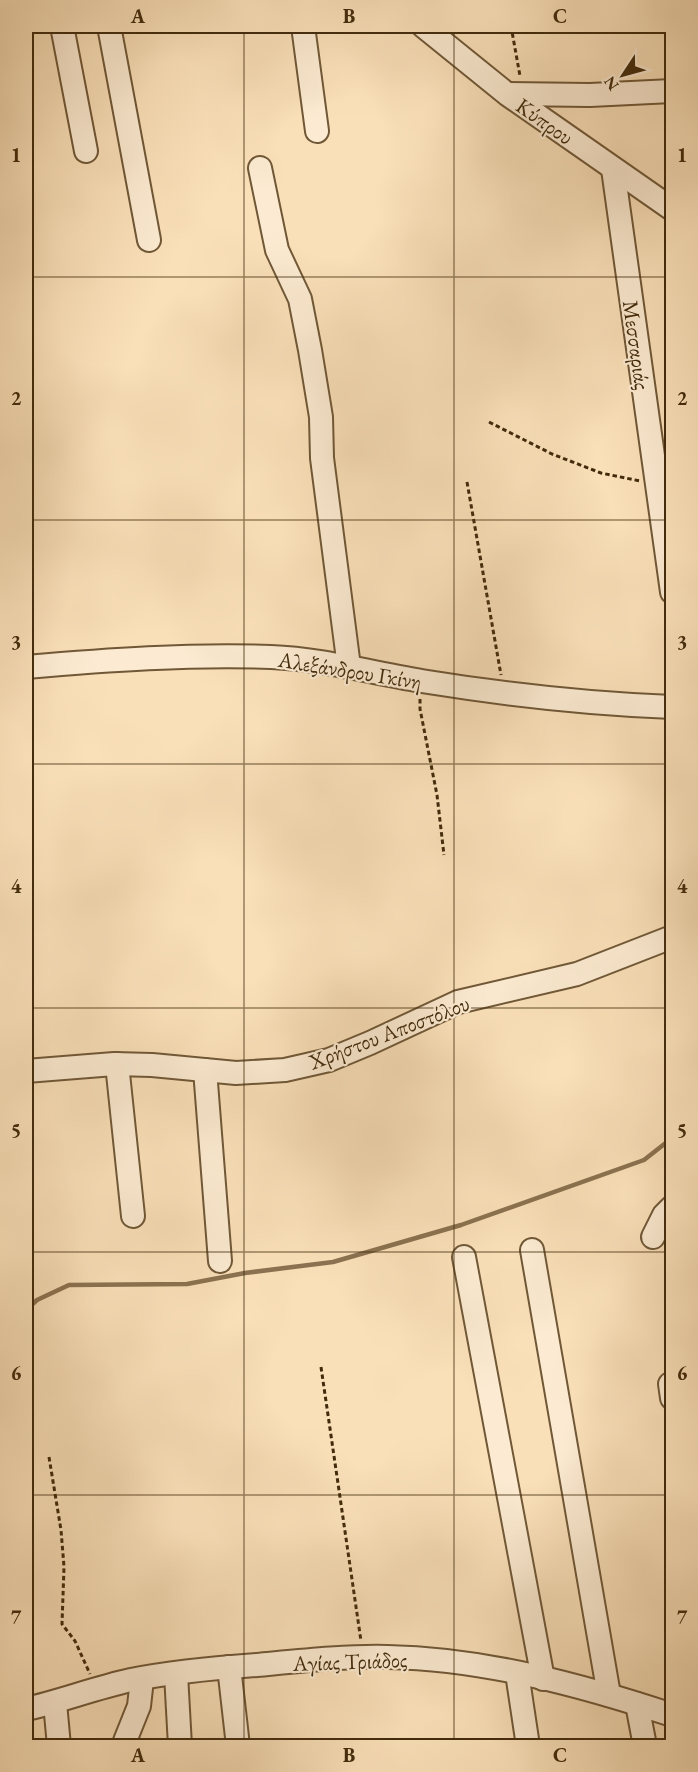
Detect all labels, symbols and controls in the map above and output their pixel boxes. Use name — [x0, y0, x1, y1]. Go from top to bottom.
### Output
text: A — [130, 3, 146, 29]
text: B — [343, 3, 355, 29]
text: C — [553, 3, 567, 29]
north arrow — [593, 45, 653, 105]
text: N — [599, 72, 624, 95]
street label: Κύπρου — [510, 91, 579, 152]
text: 1 — [11, 142, 21, 168]
text: 1 — [677, 142, 687, 168]
street label: Μεσσαριάς — [616, 298, 657, 392]
text: 2 — [11, 385, 22, 411]
text: 2 — [677, 385, 688, 411]
text: 3 — [11, 629, 21, 655]
text: 3 — [677, 629, 687, 655]
street label: Αλεξάνδρου Γκίνη — [275, 645, 424, 696]
text: 4 — [11, 873, 22, 899]
text: 4 — [677, 873, 688, 899]
street label: Χρήστου Αποστόλου — [304, 988, 474, 1077]
text: 5 — [11, 1117, 21, 1143]
text: 5 — [677, 1117, 687, 1143]
text: 6 — [11, 1360, 22, 1386]
text: 6 — [677, 1360, 688, 1386]
text: 7 — [11, 1604, 22, 1630]
text: 7 — [677, 1604, 688, 1630]
street label: Αγίας Τριάδος — [291, 1645, 408, 1678]
text: A — [130, 1742, 146, 1768]
text: B — [343, 1742, 355, 1768]
text: C — [553, 1742, 567, 1768]

